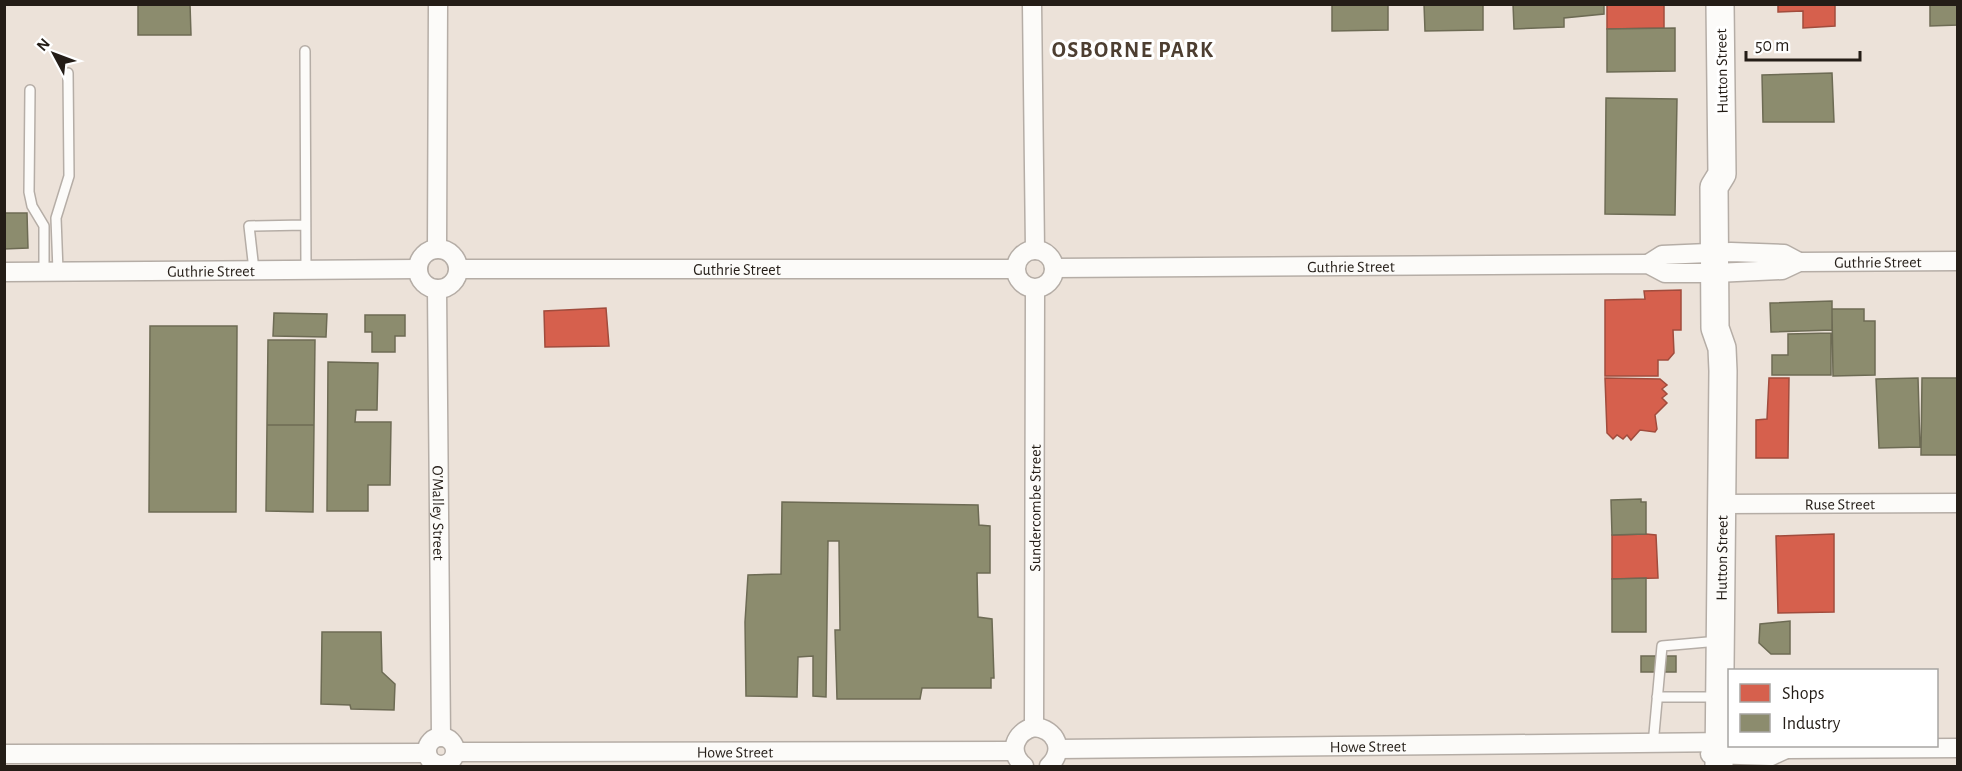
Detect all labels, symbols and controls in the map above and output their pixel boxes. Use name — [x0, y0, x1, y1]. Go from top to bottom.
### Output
north arrow — [24, 24, 84, 84]
scale bar — [1746, 24, 1860, 62]
street label: Hutton Street — [1713, 28, 1731, 114]
text: N — [34, 35, 53, 54]
text: 50 m — [1755, 37, 1789, 55]
district label: OSBORNE PARK — [1052, 39, 1214, 61]
street label: Guthrie Street — [1834, 254, 1922, 271]
street label: Guthrie Street — [1307, 259, 1395, 275]
street label: Guthrie Street — [693, 262, 781, 278]
street label: Guthrie Street — [167, 263, 255, 280]
street label: Sundercombe Street — [1027, 444, 1044, 572]
street label: O'Malley Street — [429, 465, 446, 561]
street label: Ruse Street — [1805, 496, 1875, 513]
street label: Hutton Street — [1714, 515, 1731, 601]
legend — [1728, 669, 1938, 747]
text: Shops — [1782, 685, 1824, 703]
text: Industry — [1782, 715, 1841, 733]
street label: Howe Street — [1330, 738, 1406, 755]
street label: Howe Street — [697, 744, 773, 761]

